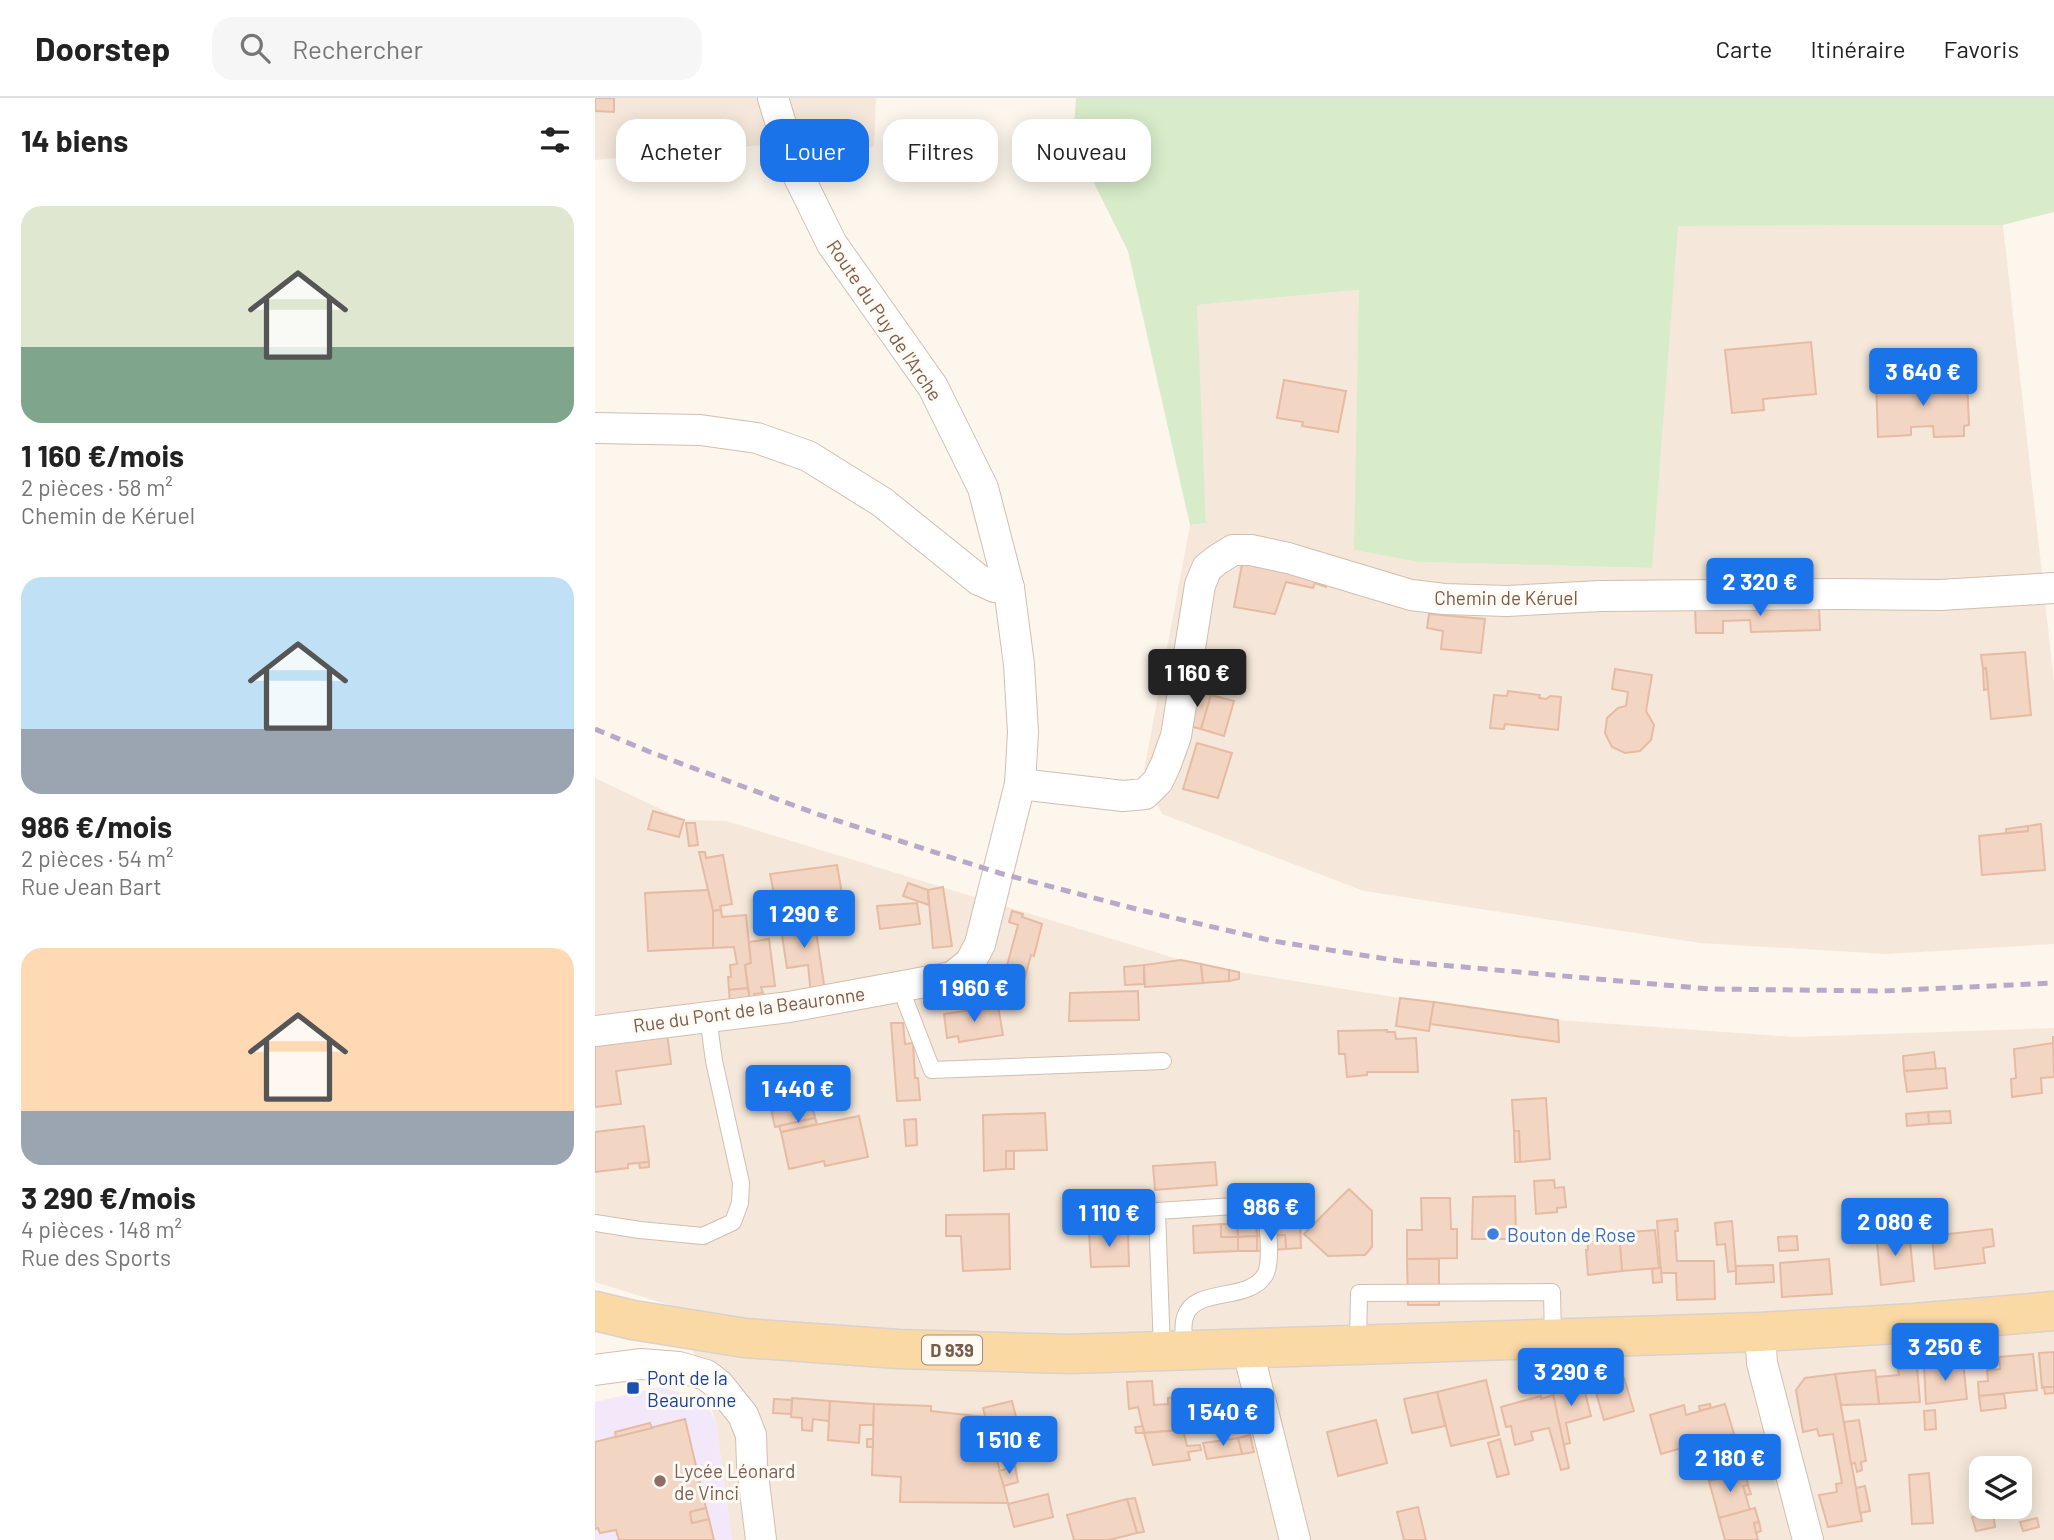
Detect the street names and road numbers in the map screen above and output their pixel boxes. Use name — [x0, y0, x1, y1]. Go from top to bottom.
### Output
street label: Route du Puy de l'Arche — [822, 235, 948, 405]
street label: Chemin de Kéruel — [1434, 586, 1578, 609]
street label: Rue du Pont de la Beauronne — [632, 981, 866, 1037]
road number: D 939 — [922, 1336, 982, 1364]

